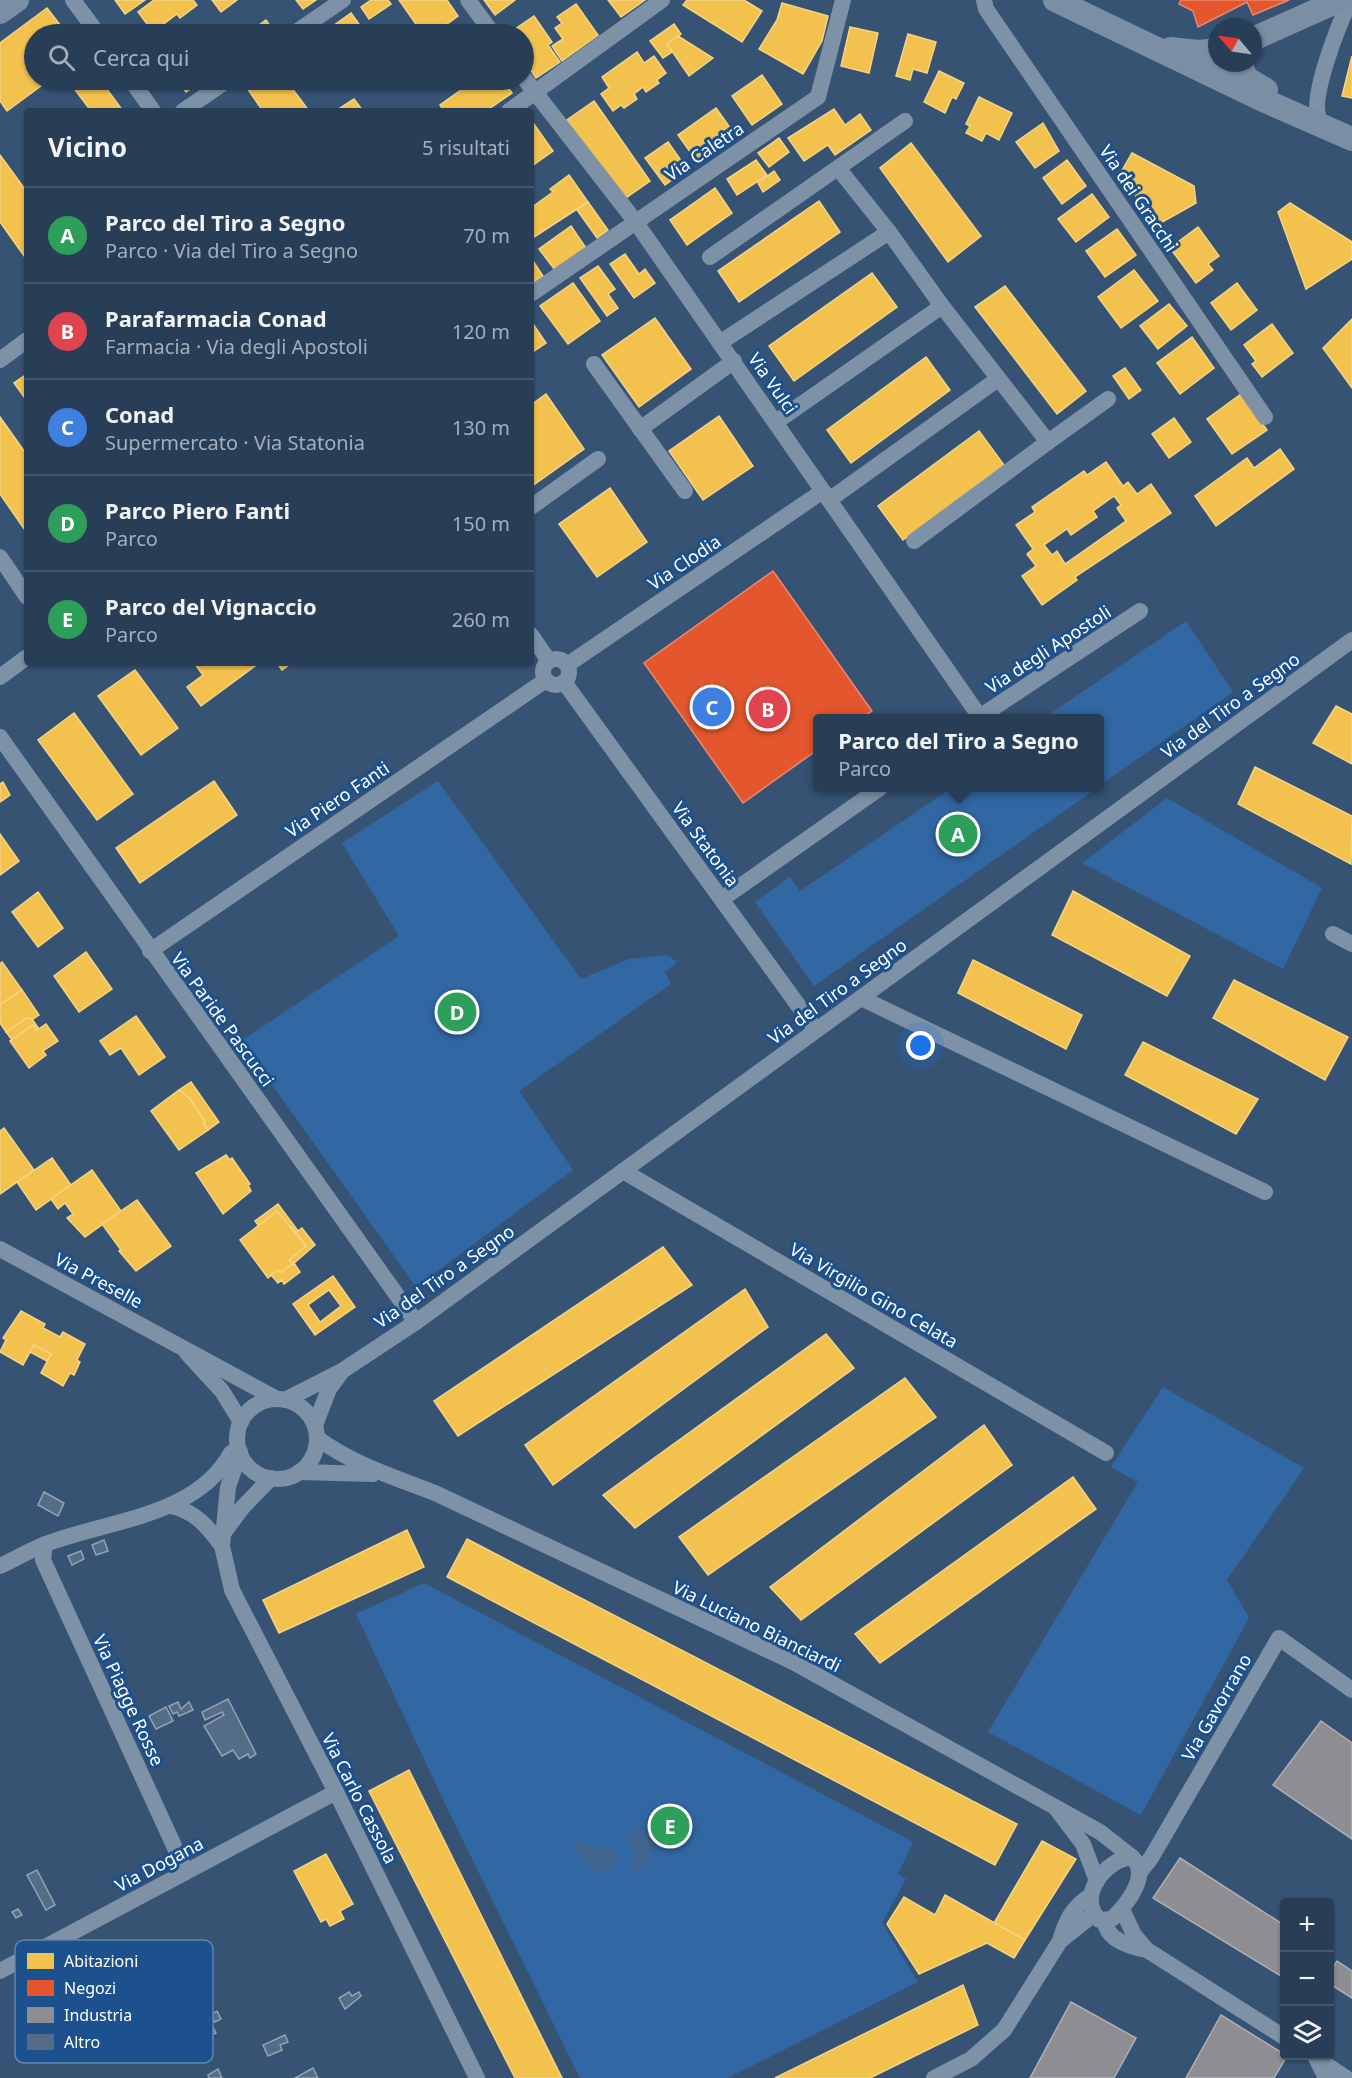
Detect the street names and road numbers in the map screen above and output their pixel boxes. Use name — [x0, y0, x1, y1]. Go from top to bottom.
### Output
street label: Via Caletra — [660, 116, 748, 186]
street label: Via dei Gracchi — [1094, 140, 1184, 256]
street label: Via Vulci — [743, 347, 803, 419]
street label: Via Clodia — [643, 529, 725, 595]
street label: Via degli Apostoli — [981, 599, 1115, 699]
street label: Via del Tiro a Segno — [1156, 647, 1304, 763]
street label: Via Piero Fanti — [280, 755, 394, 843]
street label: Via Statonia — [667, 797, 745, 891]
street label: Via del Tiro a Segno — [763, 933, 911, 1049]
street label: Via Paride Pascucci — [166, 947, 280, 1091]
street label: Via del Tiro a Segno — [369, 1219, 519, 1333]
street label: Via Virgilio Gino Celata — [785, 1237, 963, 1353]
street label: Via Preselle — [51, 1247, 147, 1313]
street label: Via Luciano Bianciardi — [669, 1575, 845, 1677]
street label: Via Piagge Rosse — [88, 1630, 170, 1770]
street label: Via Gavorrano — [1176, 1649, 1256, 1765]
street label: Via Carlo Cassola — [317, 1729, 403, 1867]
street label: Via Dogana — [111, 1831, 207, 1897]

